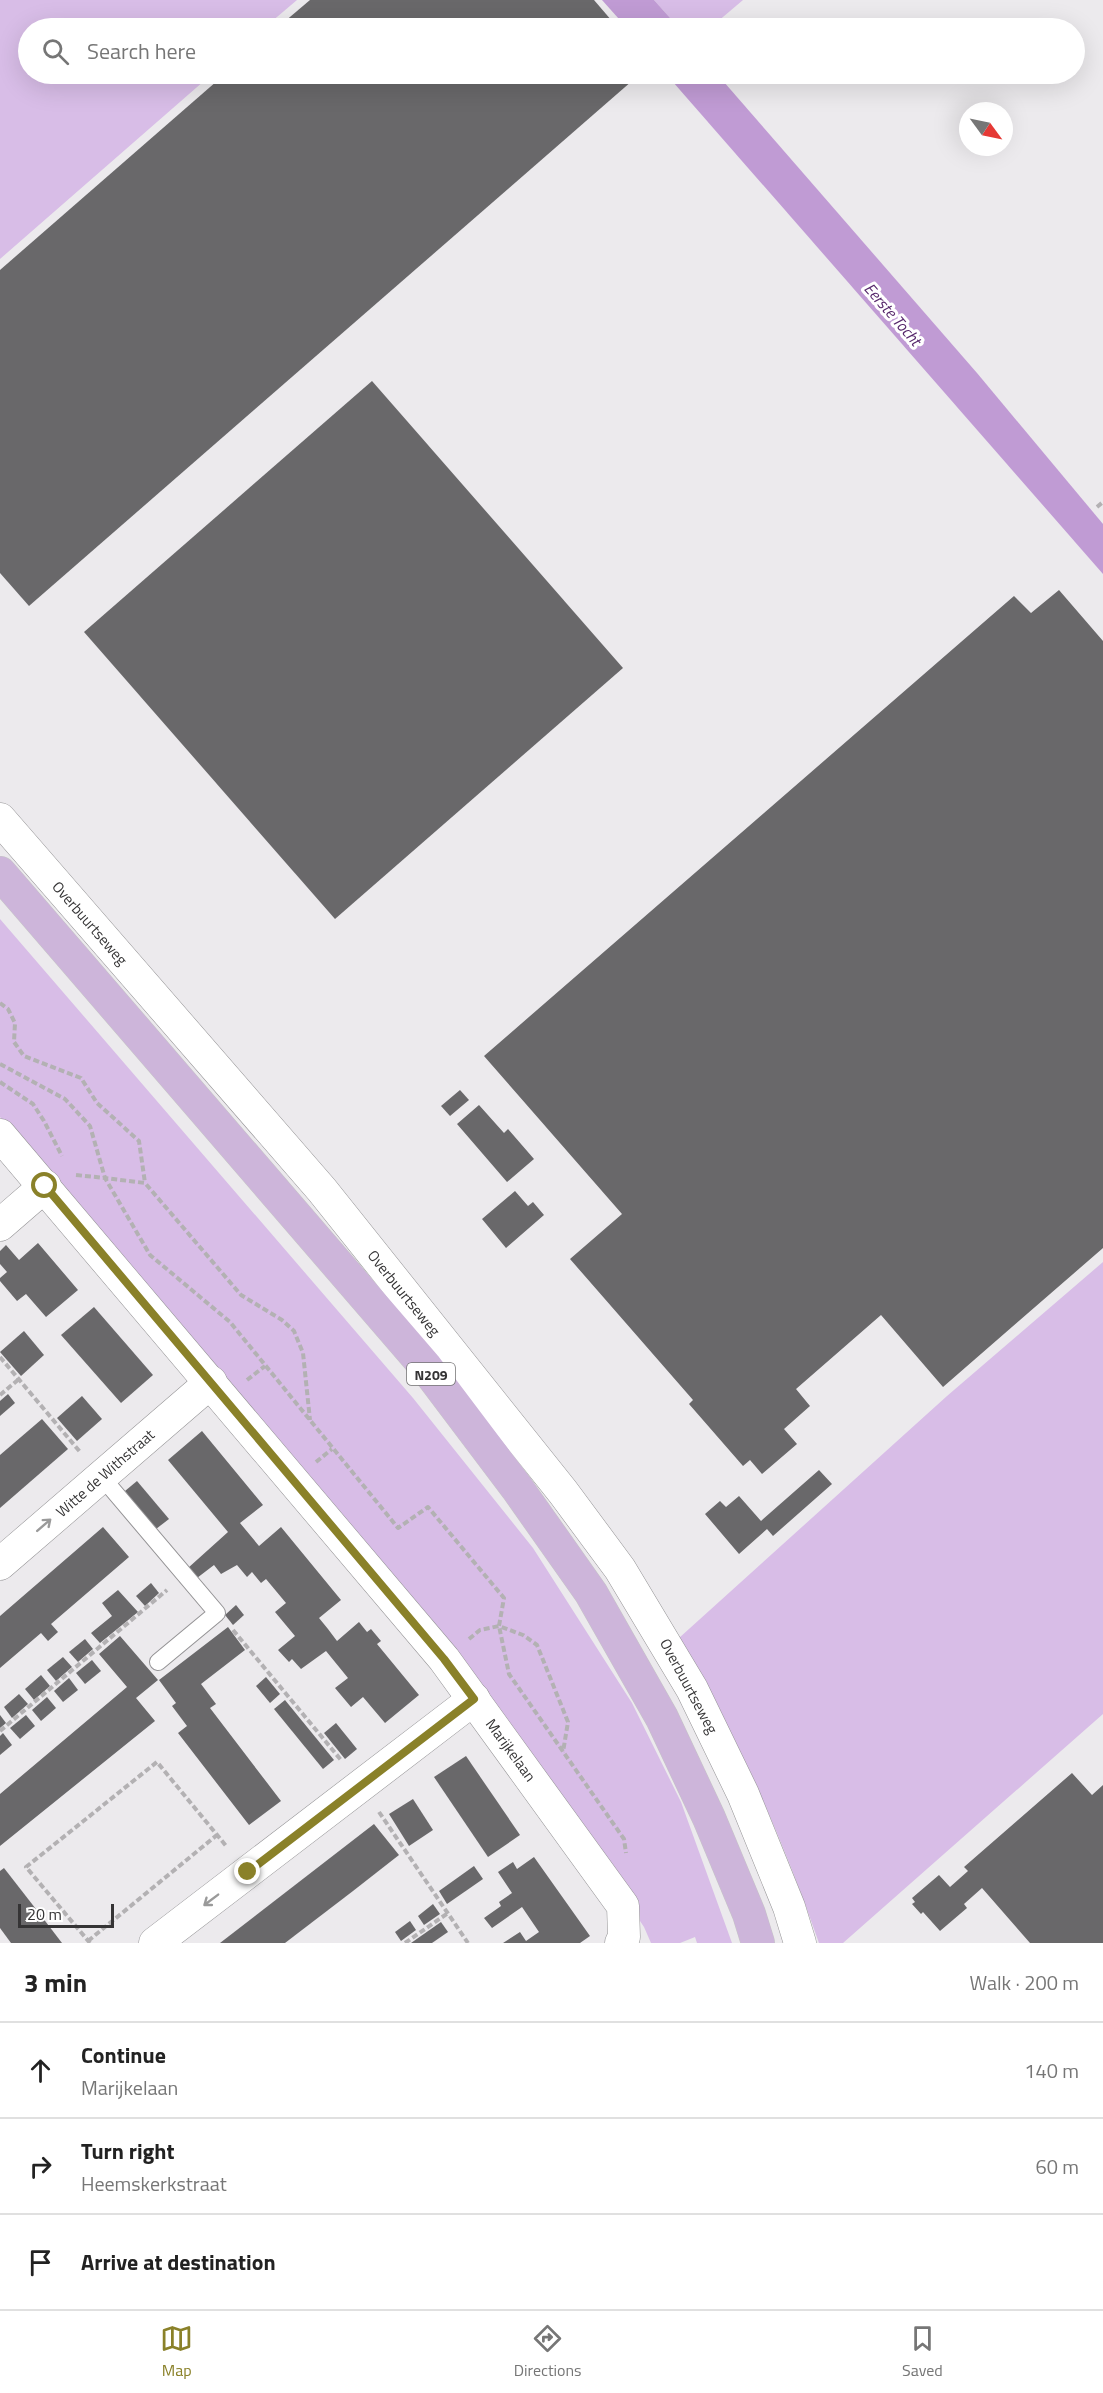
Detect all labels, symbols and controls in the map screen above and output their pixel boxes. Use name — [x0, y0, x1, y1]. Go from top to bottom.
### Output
search box — [18, 18, 1085, 84]
text: Search here — [87, 34, 196, 68]
icon: search — [39, 35, 72, 68]
north arrow — [959, 102, 1013, 156]
water label: Eerste Tocht — [859, 277, 929, 352]
street label: Overbuurtseweg — [47, 876, 133, 970]
route start — [31, 1172, 57, 1198]
street label: Overbuurtseweg — [362, 1245, 446, 1341]
road number: N209 — [407, 1363, 455, 1385]
street label: Witte de Withstraat — [51, 1423, 160, 1522]
one-way arrow — [36, 1518, 51, 1532]
street label: Overbuurtseweg — [654, 1634, 724, 1738]
street label: Marijkelaan — [480, 1714, 542, 1786]
route end — [234, 1858, 260, 1884]
one-way arrow — [203, 1894, 219, 1907]
scale bar — [18, 1901, 114, 1928]
text: 20 m — [27, 1902, 62, 1926]
text: 3 min — [24, 1963, 87, 2002]
text: Walk · 200 m — [970, 1967, 1079, 1998]
text: Continue — [81, 2038, 166, 2072]
icon: ahead — [24, 2054, 57, 2087]
text: 140 m — [1024, 2055, 1079, 2086]
text: Marijkelaan — [81, 2072, 178, 2103]
text: Turn right — [81, 2134, 175, 2168]
icon: right — [24, 2150, 57, 2183]
text: 60 m — [1035, 2151, 1079, 2182]
text: Heemskerkstraat — [81, 2168, 227, 2199]
text: Arrive at destination — [81, 2245, 276, 2279]
icon: arrive — [24, 2246, 57, 2279]
tab: Map — [160, 2322, 193, 2382]
tab: Directions — [514, 2322, 582, 2382]
tab: Saved — [902, 2322, 943, 2382]

